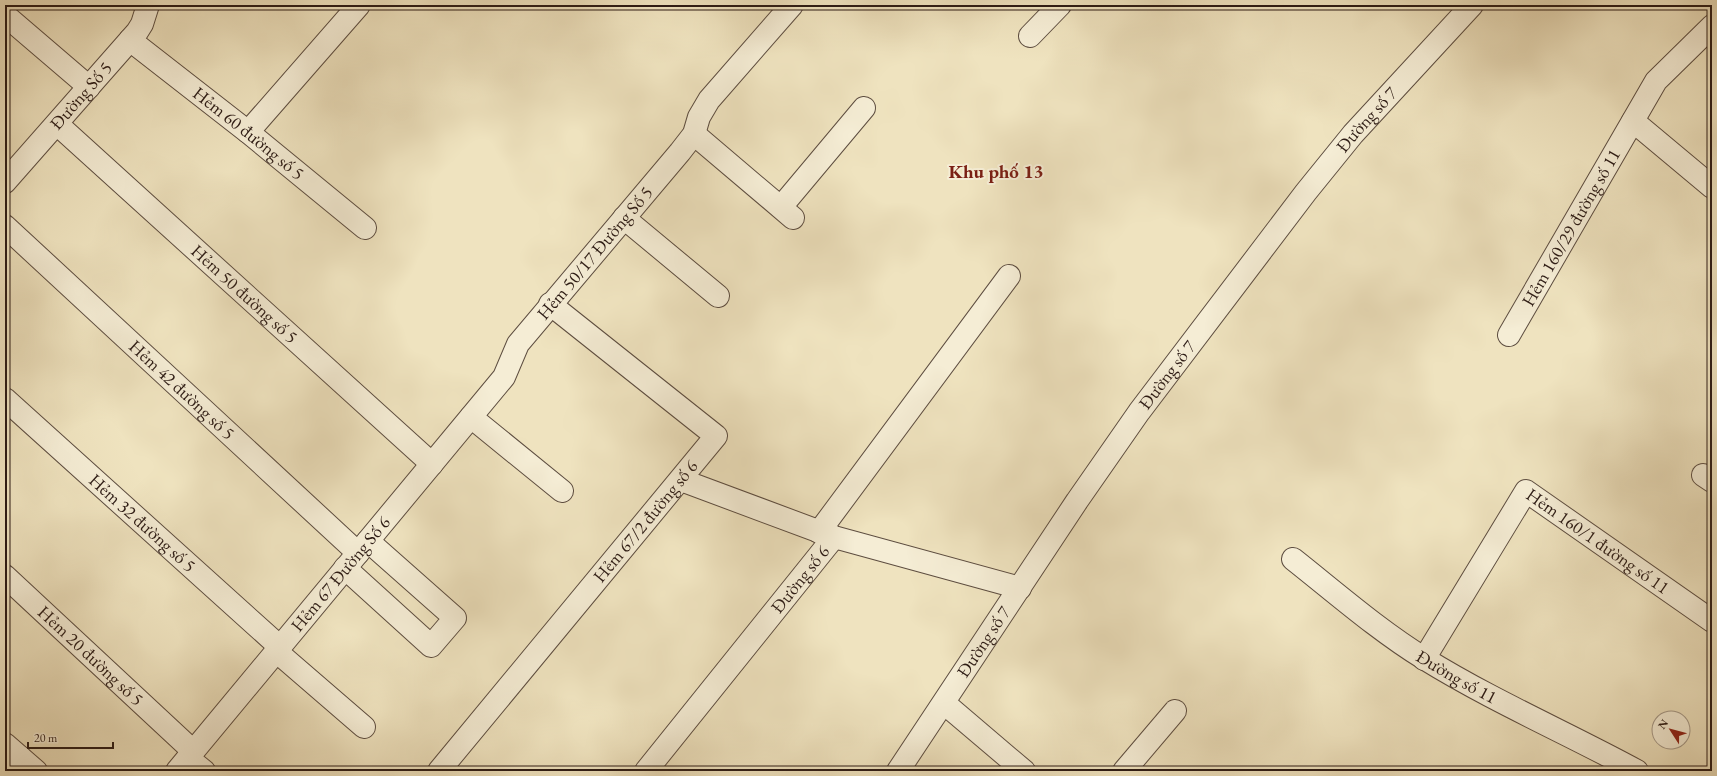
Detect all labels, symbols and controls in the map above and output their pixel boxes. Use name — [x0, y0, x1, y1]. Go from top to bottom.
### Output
street label: Đường Số 5 — [44, 56, 117, 134]
street label: Hẻm 60 đường số 5 — [189, 81, 309, 185]
street label: Đường số 7 — [1331, 81, 1402, 157]
street label: Hẻm 160/29 đường số 11 — [1516, 145, 1625, 310]
district label: Khu phố 13 — [948, 159, 1044, 184]
street label: Hẻm 50/17 Đường Số 5 — [532, 181, 657, 324]
street label: Hẻm 50 đường số 5 — [187, 239, 303, 348]
street label: Hẻm 42 đường số 5 — [124, 335, 240, 444]
street label: Đường số 7 — [1133, 335, 1201, 414]
street label: Hẻm 67/2 đường số 6 — [588, 455, 703, 587]
street label: Hẻm 32 đường số 5 — [84, 468, 201, 577]
street label: Hẻm 160/1 đường số 11 — [1522, 483, 1674, 599]
street label: Hẻm 67 Đường Số 6 — [285, 511, 395, 636]
street label: Đường số 6 — [765, 540, 834, 618]
street label: Hẻm 20 đường số 5 — [33, 600, 149, 710]
street label: Đường số 7 — [951, 601, 1015, 682]
street label: Đường số 11 — [1412, 644, 1501, 708]
north arrow — [1651, 710, 1691, 750]
text: N — [1655, 716, 1671, 732]
scale bar — [28, 724, 113, 750]
text: 20 m — [34, 730, 58, 746]

